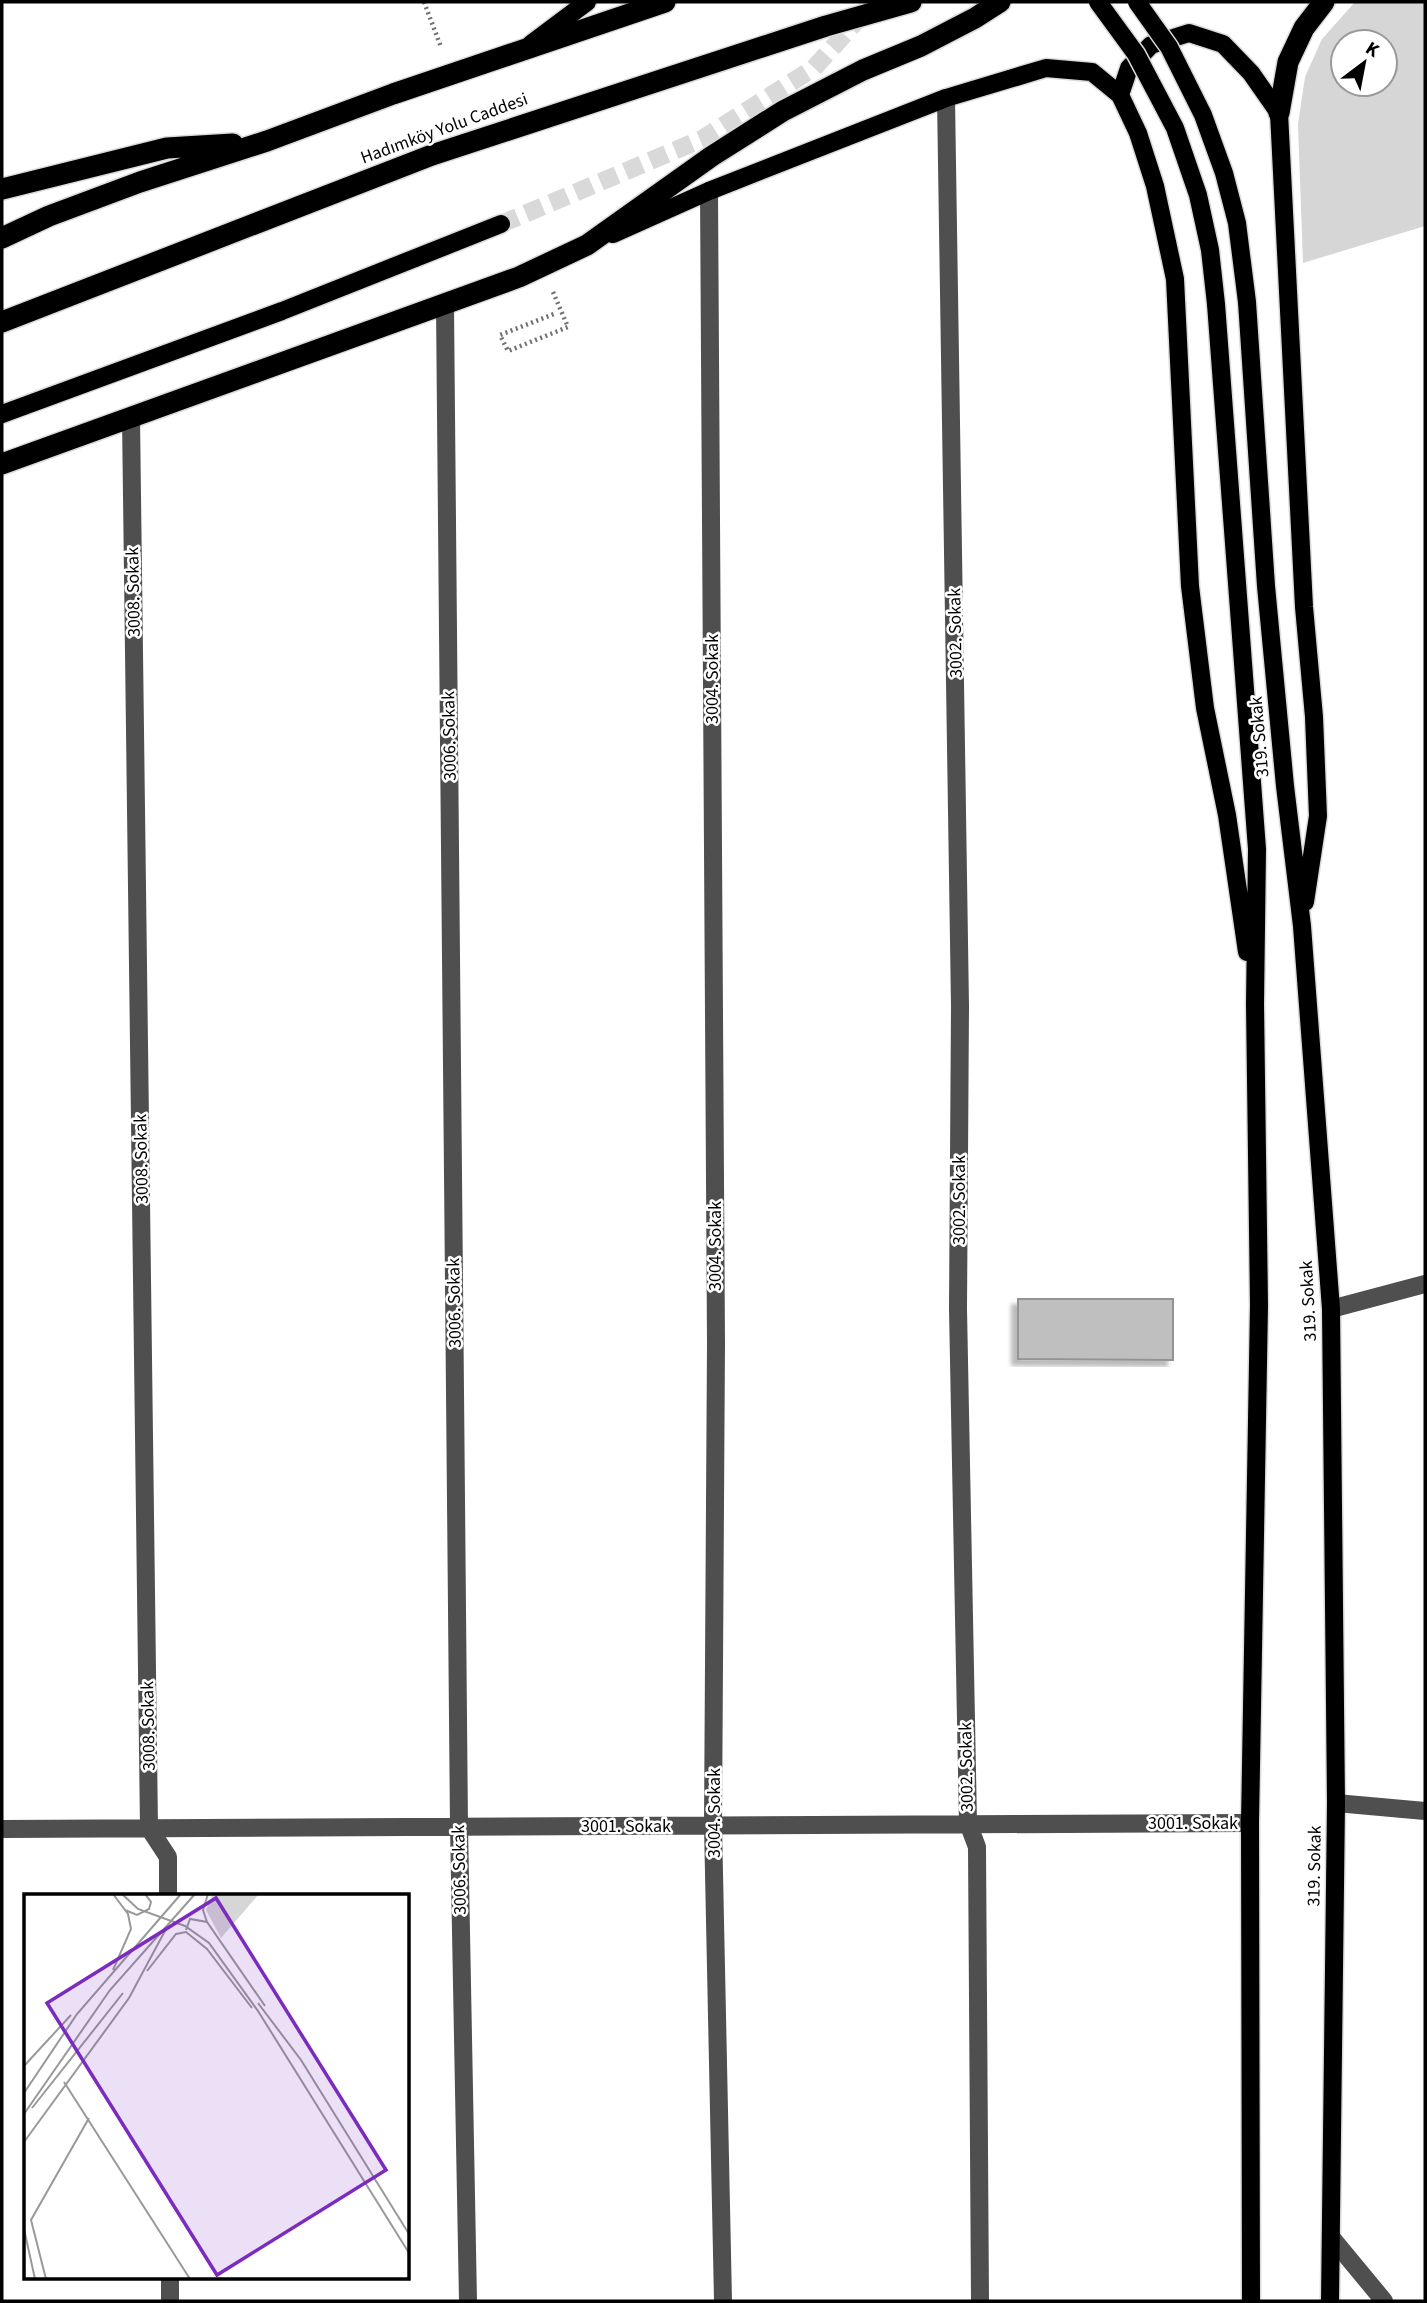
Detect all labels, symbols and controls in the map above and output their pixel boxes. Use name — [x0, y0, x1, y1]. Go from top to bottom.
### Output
north arrow — [1329, 28, 1399, 98]
text: K — [1360, 35, 1385, 65]
street label: Hadımköy Yolu Caddesi — [357, 87, 531, 170]
street label: 3008. Sokak — [120, 547, 147, 637]
street label: 3002. Sokak — [942, 588, 969, 678]
street label: 3004. Sokak — [700, 634, 725, 724]
street label: 3006. Sokak — [436, 691, 463, 781]
street label: 319. Sokak — [1244, 695, 1275, 778]
street label: 3008. Sokak — [128, 1114, 155, 1204]
street label: 3002. Sokak — [947, 1155, 972, 1245]
street label: 3004. Sokak — [703, 1201, 728, 1291]
street label: 3006. Sokak — [441, 1258, 468, 1348]
street label: 319. Sokak — [1294, 1260, 1323, 1342]
street label: 3008. Sokak — [135, 1681, 162, 1771]
street label: 3002. Sokak — [953, 1722, 980, 1812]
street label: 3004. Sokak — [702, 1768, 727, 1858]
street label: 3001. Sokak — [1148, 1811, 1238, 1836]
street label: 3001. Sokak — [581, 1814, 671, 1839]
street label: 3006. Sokak — [446, 1825, 473, 1915]
street label: 319. Sokak — [1301, 1825, 1328, 1907]
inset map — [24, 1894, 410, 2278]

